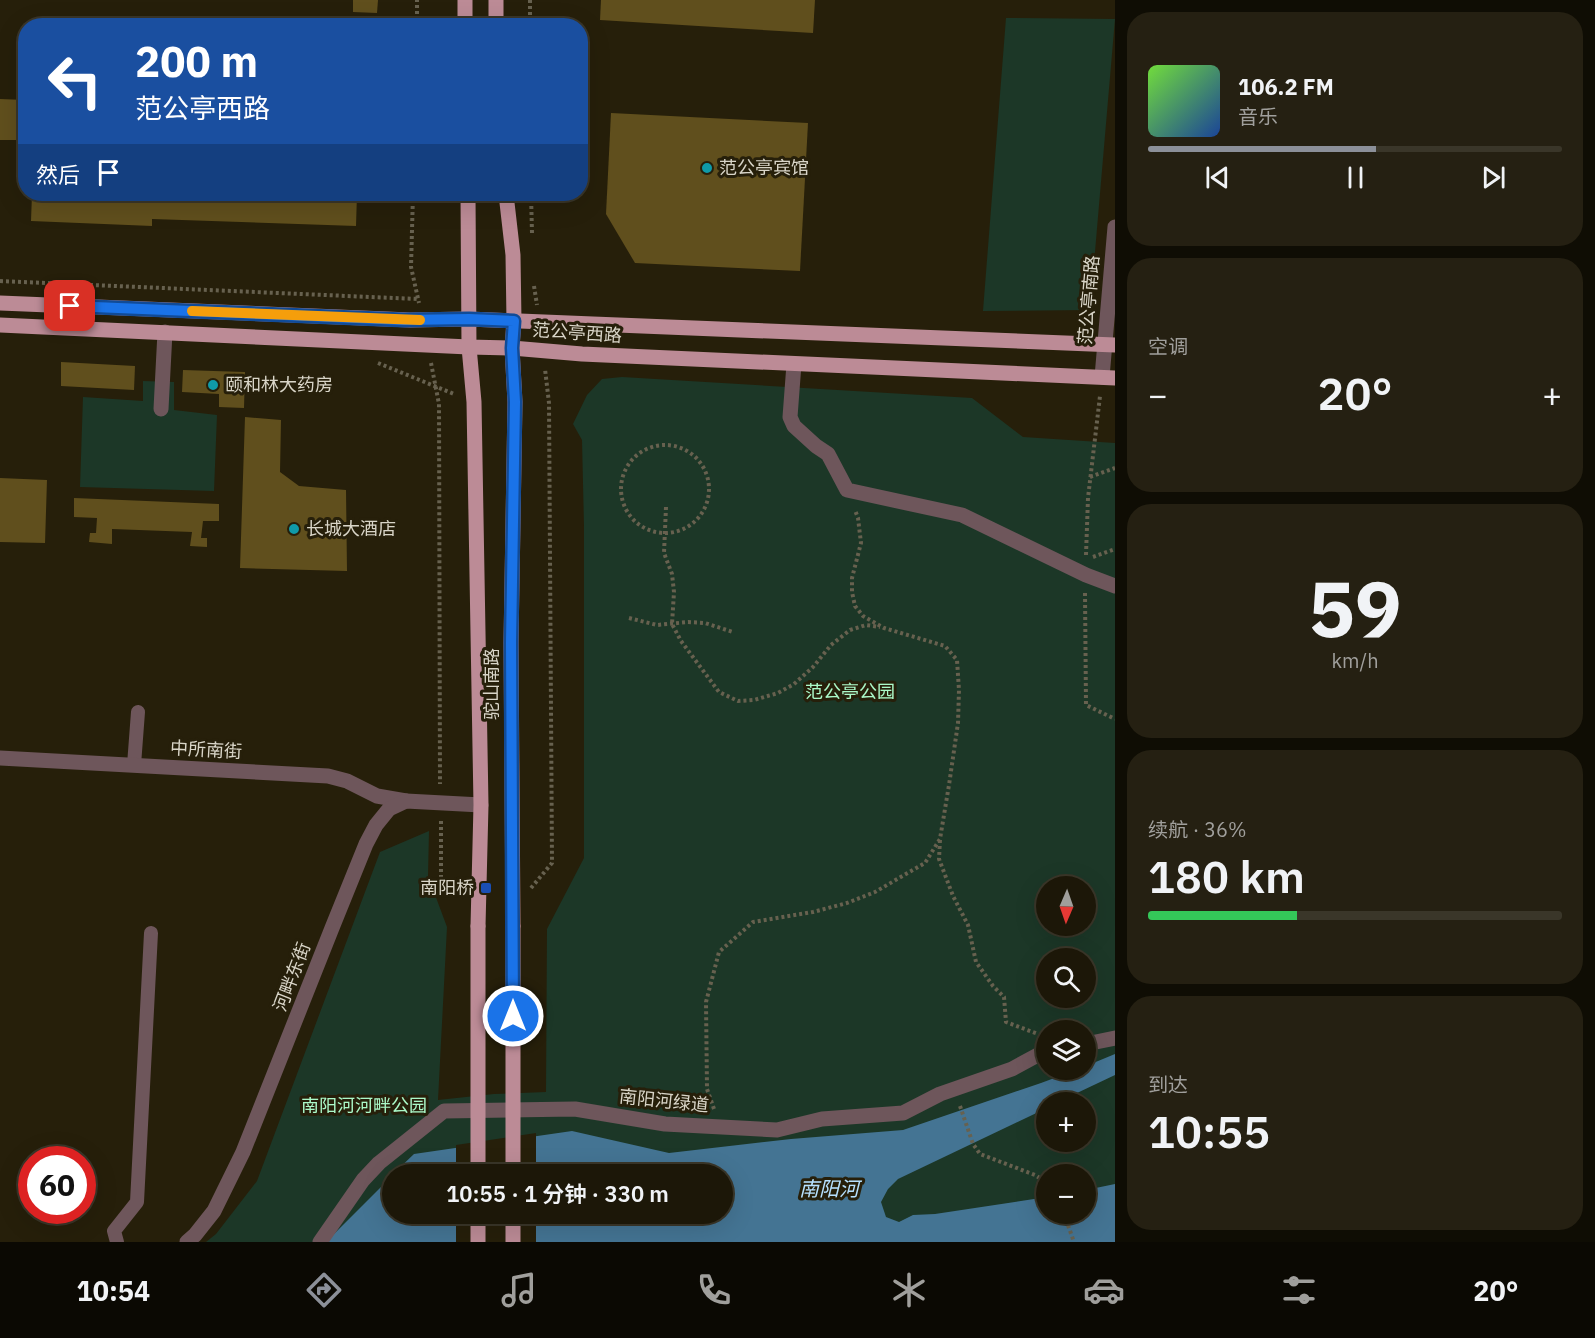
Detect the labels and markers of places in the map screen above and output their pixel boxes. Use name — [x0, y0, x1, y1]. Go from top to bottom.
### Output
place label: 范公亭宾馆 — [719, 156, 809, 179]
marker: 范公亭宾馆 — [700, 161, 714, 175]
pin — [44, 280, 95, 331]
place label: 颐和林大药房 — [225, 373, 333, 396]
marker: 颐和林大药房 — [206, 378, 220, 392]
place label: 长城大酒店 — [306, 517, 396, 540]
marker: 长城大酒店 — [287, 522, 301, 536]
place label: 南阳桥 — [420, 876, 474, 899]
marker: 南阳桥 — [479, 881, 493, 895]

